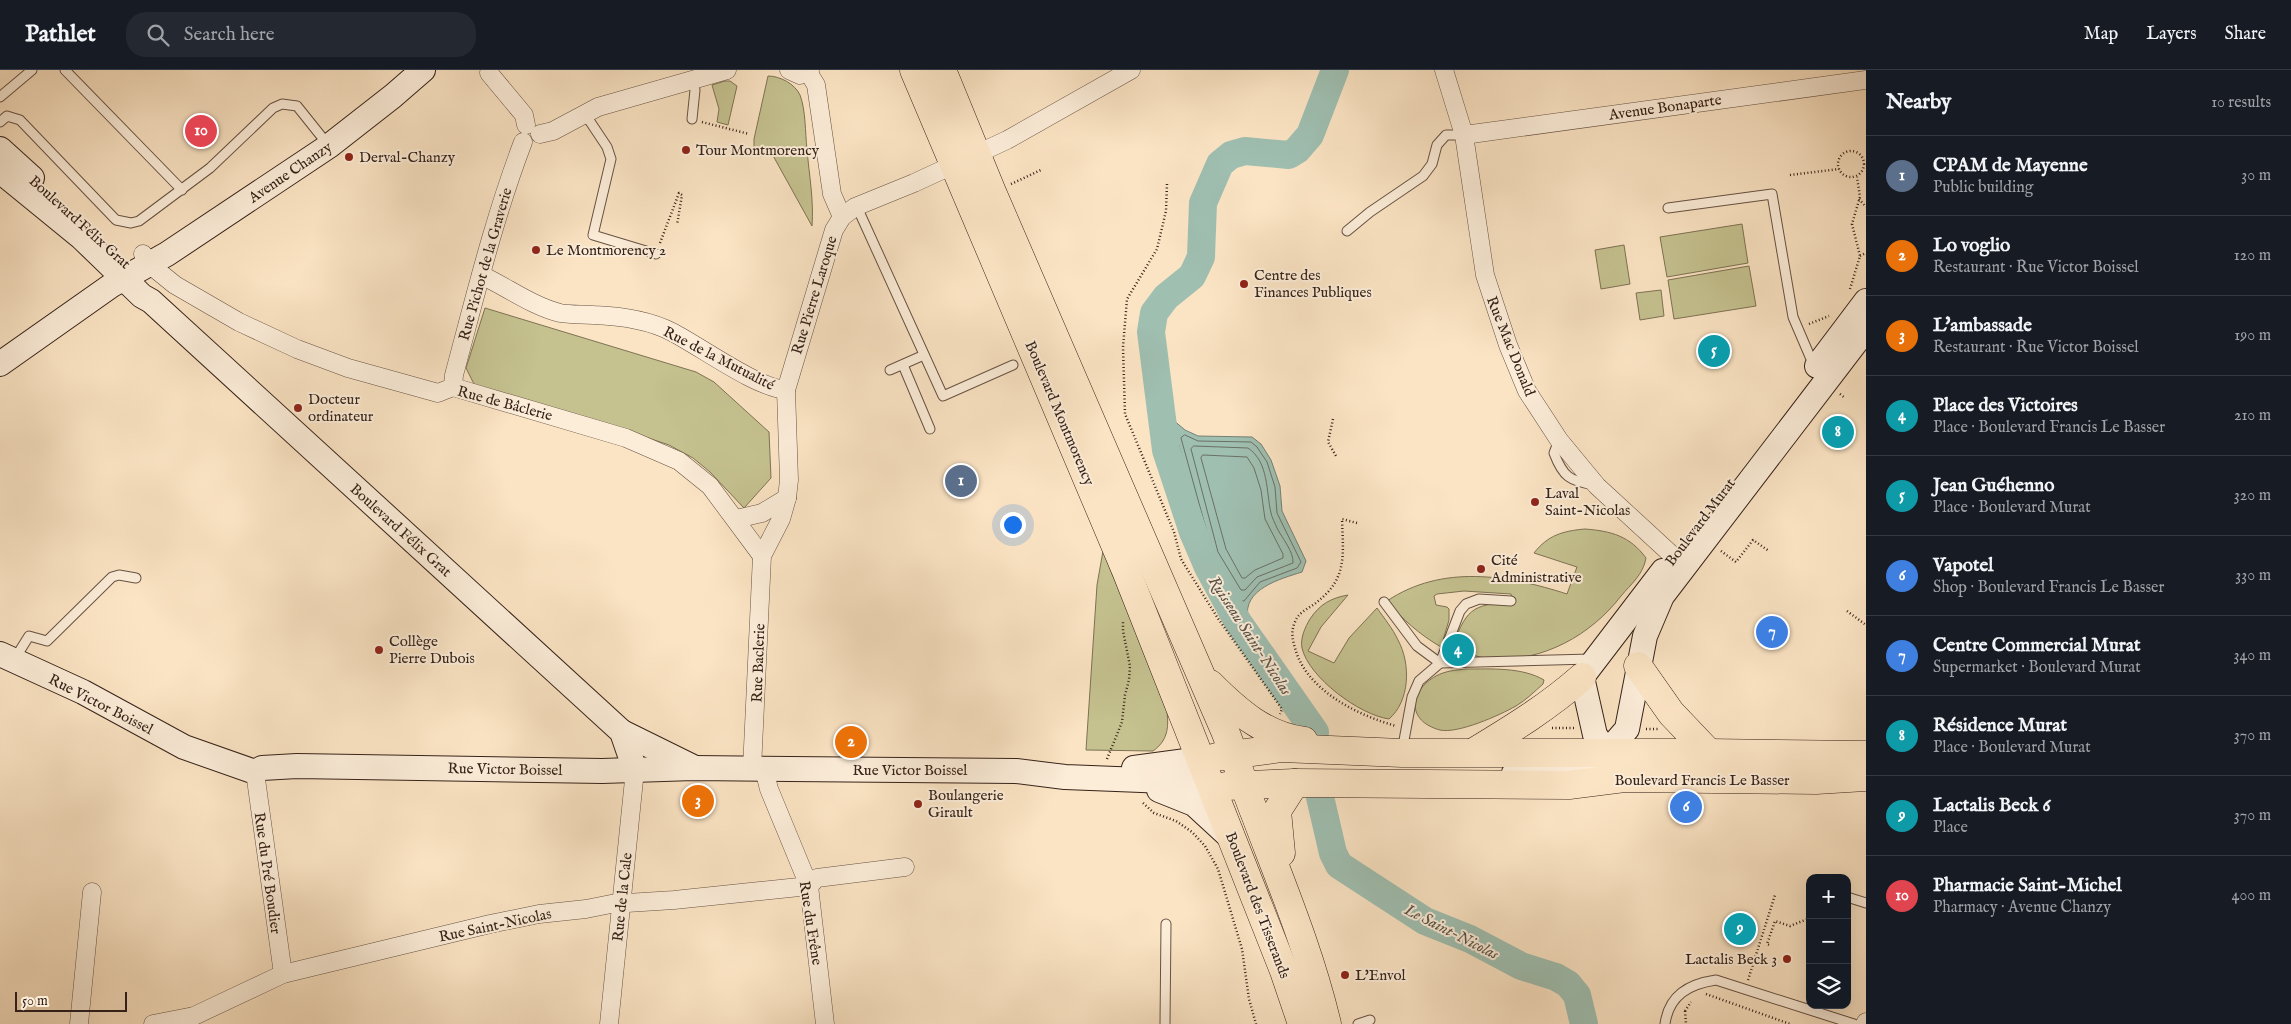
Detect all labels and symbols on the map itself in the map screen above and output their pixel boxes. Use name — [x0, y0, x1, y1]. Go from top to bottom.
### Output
street label: Avenue Bonaparte — [1606, 90, 1723, 125]
pin: 10 — [185, 112, 217, 150]
street label: Avenue Chanzy — [244, 137, 336, 208]
place label: Tour Montmorency — [696, 141, 820, 160]
marker: Tour Montmorency — [680, 144, 692, 156]
place label: Derval-Chanzy — [359, 148, 456, 167]
marker: Derval-Chanzy — [343, 151, 355, 163]
street label: Boulevard Félix Grat — [25, 172, 135, 273]
street label: Rue Pichot de la Graverie — [455, 185, 516, 343]
street label: Rue Pierre Laroque — [787, 234, 842, 357]
place label: Le Montmorency 2 — [546, 241, 666, 260]
marker: Le Montmorency 2 — [530, 244, 542, 256]
place label: Centre des Finances Publiques — [1254, 266, 1372, 302]
marker: Centre des Finances Publiques — [1238, 278, 1250, 290]
street label: Rue Mac Donald — [1482, 293, 1540, 400]
street label: Rue de la Mutualité — [660, 322, 778, 395]
pin: 5 — [1698, 332, 1730, 370]
street label: Boulevard Montmorency — [1020, 338, 1099, 489]
street label: Rue de Bâclerie — [455, 382, 555, 425]
place label: Docteur ordinateur — [308, 390, 374, 426]
marker: Docteur ordinateur — [292, 402, 304, 414]
pin: 8 — [1822, 413, 1854, 451]
pin: 1 — [945, 462, 977, 500]
street label: Boulevard Murat — [1661, 474, 1740, 570]
street label: Boulevard Félix Grat — [346, 480, 456, 581]
place label: Laval Saint-Nicolas — [1545, 484, 1630, 520]
marker: Laval Saint-Nicolas — [1529, 496, 1541, 508]
your location — [1000, 512, 1026, 538]
place label: Cité Administrative — [1490, 551, 1582, 587]
marker: Cité Administrative — [1475, 563, 1487, 575]
water label: Ruisseau Saint-Nicolas — [1203, 573, 1296, 700]
pin: 7 — [1756, 613, 1788, 651]
street label: Rue Baclerie — [748, 623, 769, 703]
pin: 4 — [1442, 631, 1474, 669]
place label: Collège Pierre Dubois — [389, 632, 475, 668]
marker: Collège Pierre Dubois — [373, 644, 385, 656]
street label: Rue Victor Boissel — [45, 670, 157, 739]
pin: 2 — [835, 723, 867, 761]
street label: Rue Victor Boissel — [447, 759, 563, 780]
street label: Rue Victor Boissel — [853, 761, 968, 780]
street label: Boulevard Francis Le Basser — [1614, 771, 1790, 790]
pin: 3 — [682, 782, 714, 820]
place label: Boulangerie Girault — [928, 786, 1004, 822]
pin: 6 — [1670, 788, 1702, 826]
marker: Boulangerie Girault — [912, 798, 924, 810]
street label: Rue du Pré Boudier — [250, 811, 286, 936]
street label: Boulevard des Tisserands — [1221, 829, 1294, 981]
street label: Rue de la Cale — [608, 851, 637, 943]
street label: Rue du Frêne — [794, 880, 827, 967]
water label: Le Saint-Nicolas — [1400, 900, 1502, 965]
street label: Rue Saint-Nicolas — [437, 904, 553, 947]
pin: 9 — [1724, 910, 1756, 948]
place label: Lactalis Beck 3 — [1685, 950, 1777, 969]
marker: Lactalis Beck 3 — [1781, 953, 1793, 965]
place label: L'Envol — [1355, 966, 1407, 985]
marker: L'Envol — [1339, 969, 1351, 981]
scale bar — [15, 989, 128, 1012]

